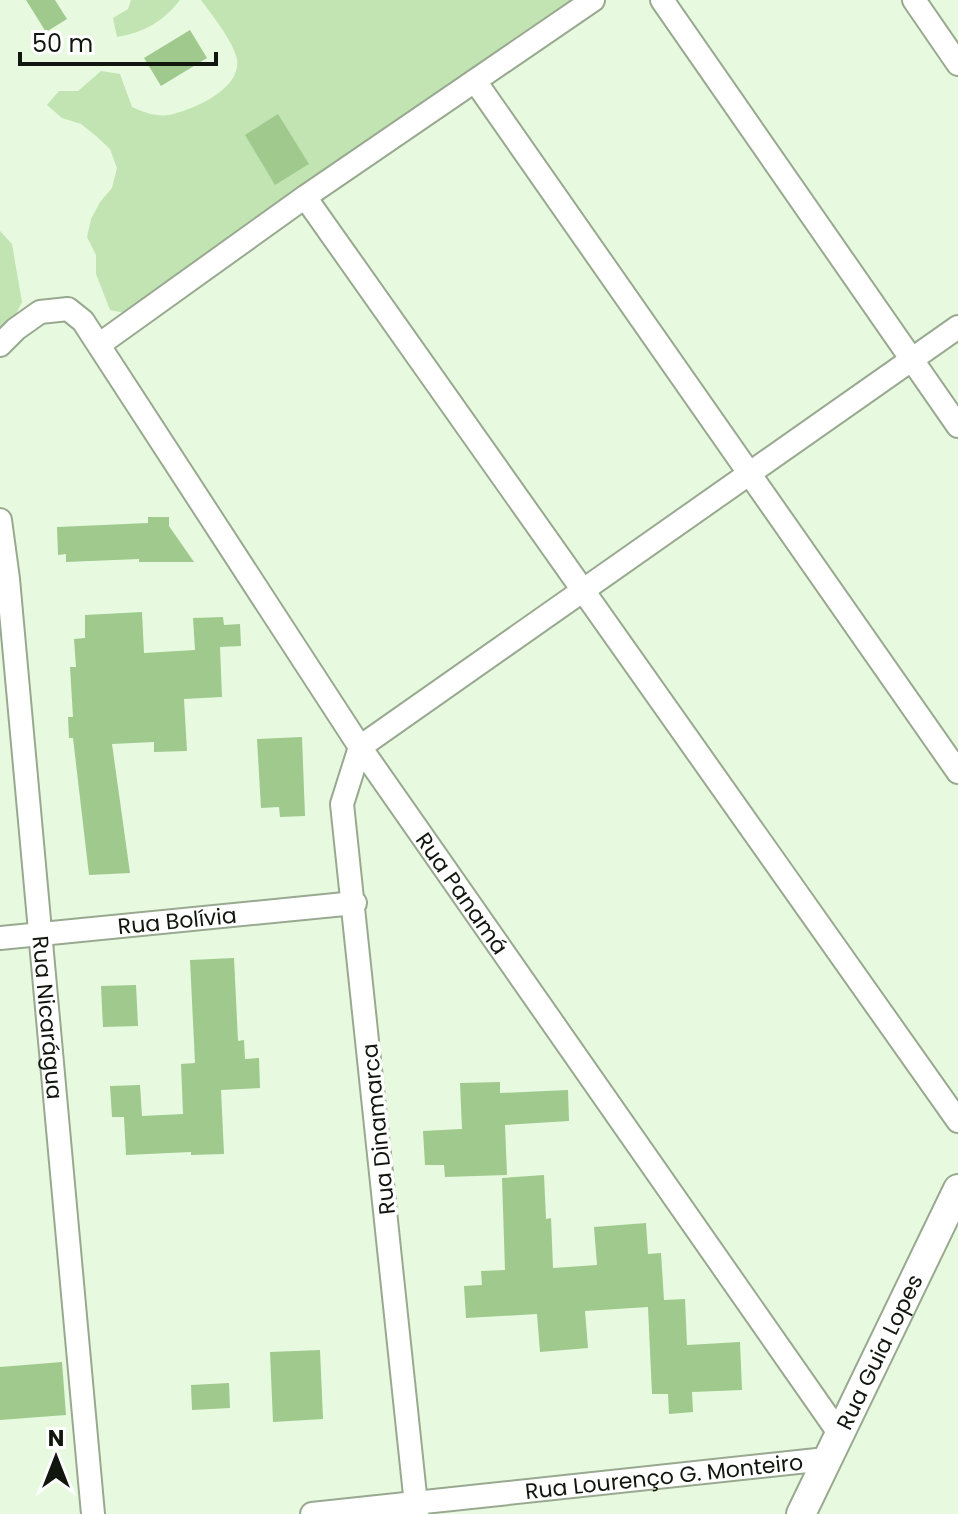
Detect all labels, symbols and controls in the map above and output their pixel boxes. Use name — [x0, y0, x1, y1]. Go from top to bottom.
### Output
scale bar — [20, 16, 216, 66]
text: 50 m — [32, 27, 93, 60]
street label: Rua Panamá — [408, 826, 515, 961]
street label: Rua Bolívia — [116, 900, 238, 942]
street label: Rua Nicarágua — [25, 934, 70, 1101]
street label: Rua Dinamarca — [354, 1042, 403, 1216]
street label: Rua Guia Lopes — [829, 1269, 931, 1435]
north arrow — [16, 1418, 96, 1498]
text: N — [48, 1423, 64, 1454]
street label: Rua Lourenço G. Monteiro — [524, 1447, 805, 1507]

